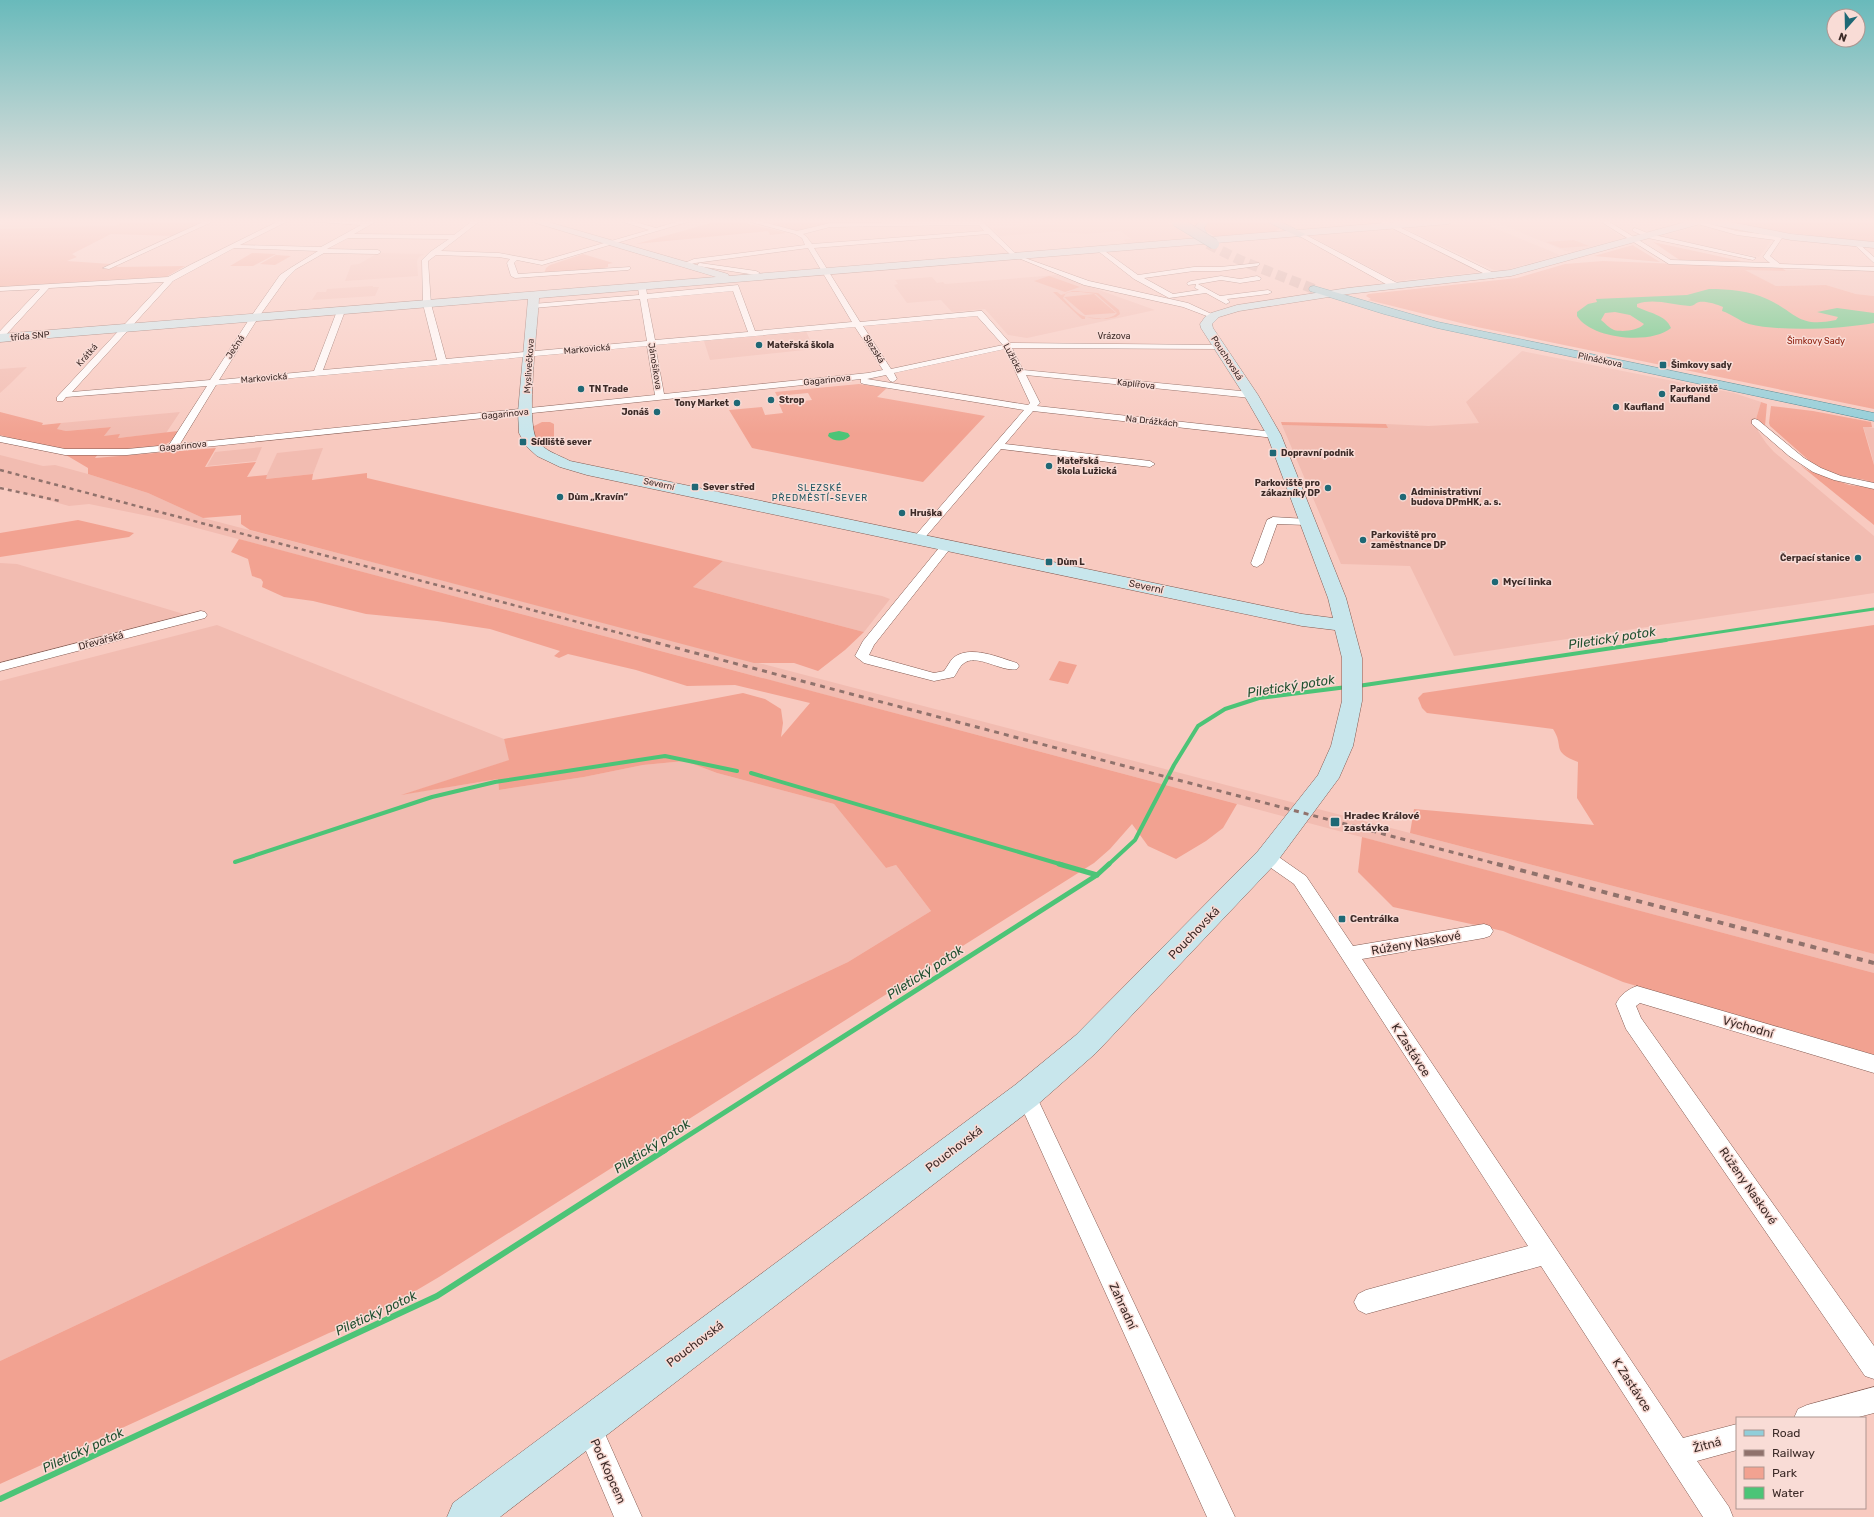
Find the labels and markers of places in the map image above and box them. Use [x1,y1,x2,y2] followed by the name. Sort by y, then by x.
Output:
[754,340,764,350] marker: Mateřská škola
[767,340,834,350] place label: Mateřská škola
[1671,359,1733,370] place label: Šimkovy sady
[1658,360,1668,370] marker: Šimkovy sady
[576,384,586,394] marker: TN Trade
[589,384,629,394] place label: TN Trade
[1670,384,1719,404] place label: Parkoviště Kaufland
[1657,389,1667,399] marker: Parkoviště Kaufland
[766,395,776,405] marker: Strop
[779,395,805,405] place label: Strop
[675,398,729,408] place label: Tony Market
[732,398,742,408] marker: Tony Market
[1611,402,1621,412] marker: Kaufland
[1624,402,1664,412] place label: Kaufland
[621,407,649,417] place label: Jonáš
[652,407,662,417] marker: Jonáš
[518,437,528,447] marker: Sídliště sever
[531,437,592,447] place label: Sídliště sever
[1268,448,1278,458] marker: Dopravní podnik
[1281,448,1355,458] place label: Dopravní podnik
[1057,456,1117,476] place label: Mateřská škola Lužická
[1044,461,1054,471] marker: Mateřská škola Lužická
[1255,478,1320,498] place label: Parkoviště pro zákazníky DP
[690,482,700,492] marker: Sever střed
[703,482,755,492] place label: Sever střed
[1323,483,1333,493] marker: Parkoviště pro zákazníky DP
[1411,487,1501,507] place label: Administrativní budova DPmHK, a. s.
[555,492,565,502] marker: Dům „Kravín“
[568,492,629,502] place label: Dům „Kravín“
[1398,492,1408,502] marker: Administrativní budova DPmHK, a. s.
[897,508,907,518] marker: Hruška
[910,508,942,518] place label: Hruška
[1371,530,1446,550] place label: Parkoviště pro zaměstnance DP
[1358,535,1368,545] marker: Parkoviště pro zaměstnance DP
[1780,552,1851,563] place label: Čerpací stanice
[1853,553,1863,563] marker: Čerpací stanice
[1044,557,1054,567] marker: Dům L
[1057,557,1085,567] place label: Dům L
[1503,576,1552,588] place label: Mycí linka
[1490,577,1500,587] marker: Mycí linka
[1344,810,1420,834] place label: Hradec Králové zastávka
[1329,816,1341,828] marker: Hradec Králové zastávka
[1350,913,1399,925] place label: Centrálka
[1337,914,1347,924] marker: Centrálka

